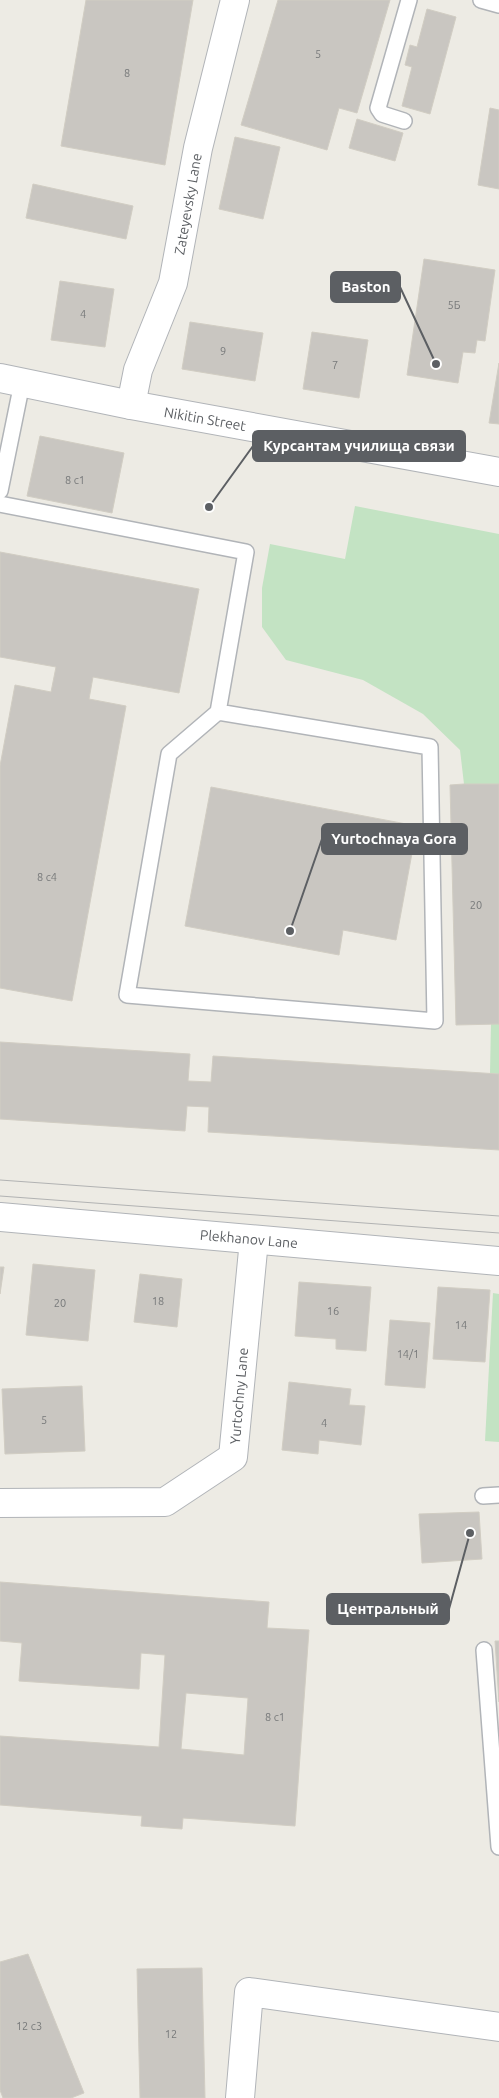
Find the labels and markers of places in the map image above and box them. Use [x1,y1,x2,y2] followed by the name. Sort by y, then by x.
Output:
[331,272,400,302] callout: Baston
[253,431,465,461] callout: Курсантам училища связи
[322,824,467,854] callout: Yurtochnaya Gora
[327,1594,449,1624] callout: Центральный

